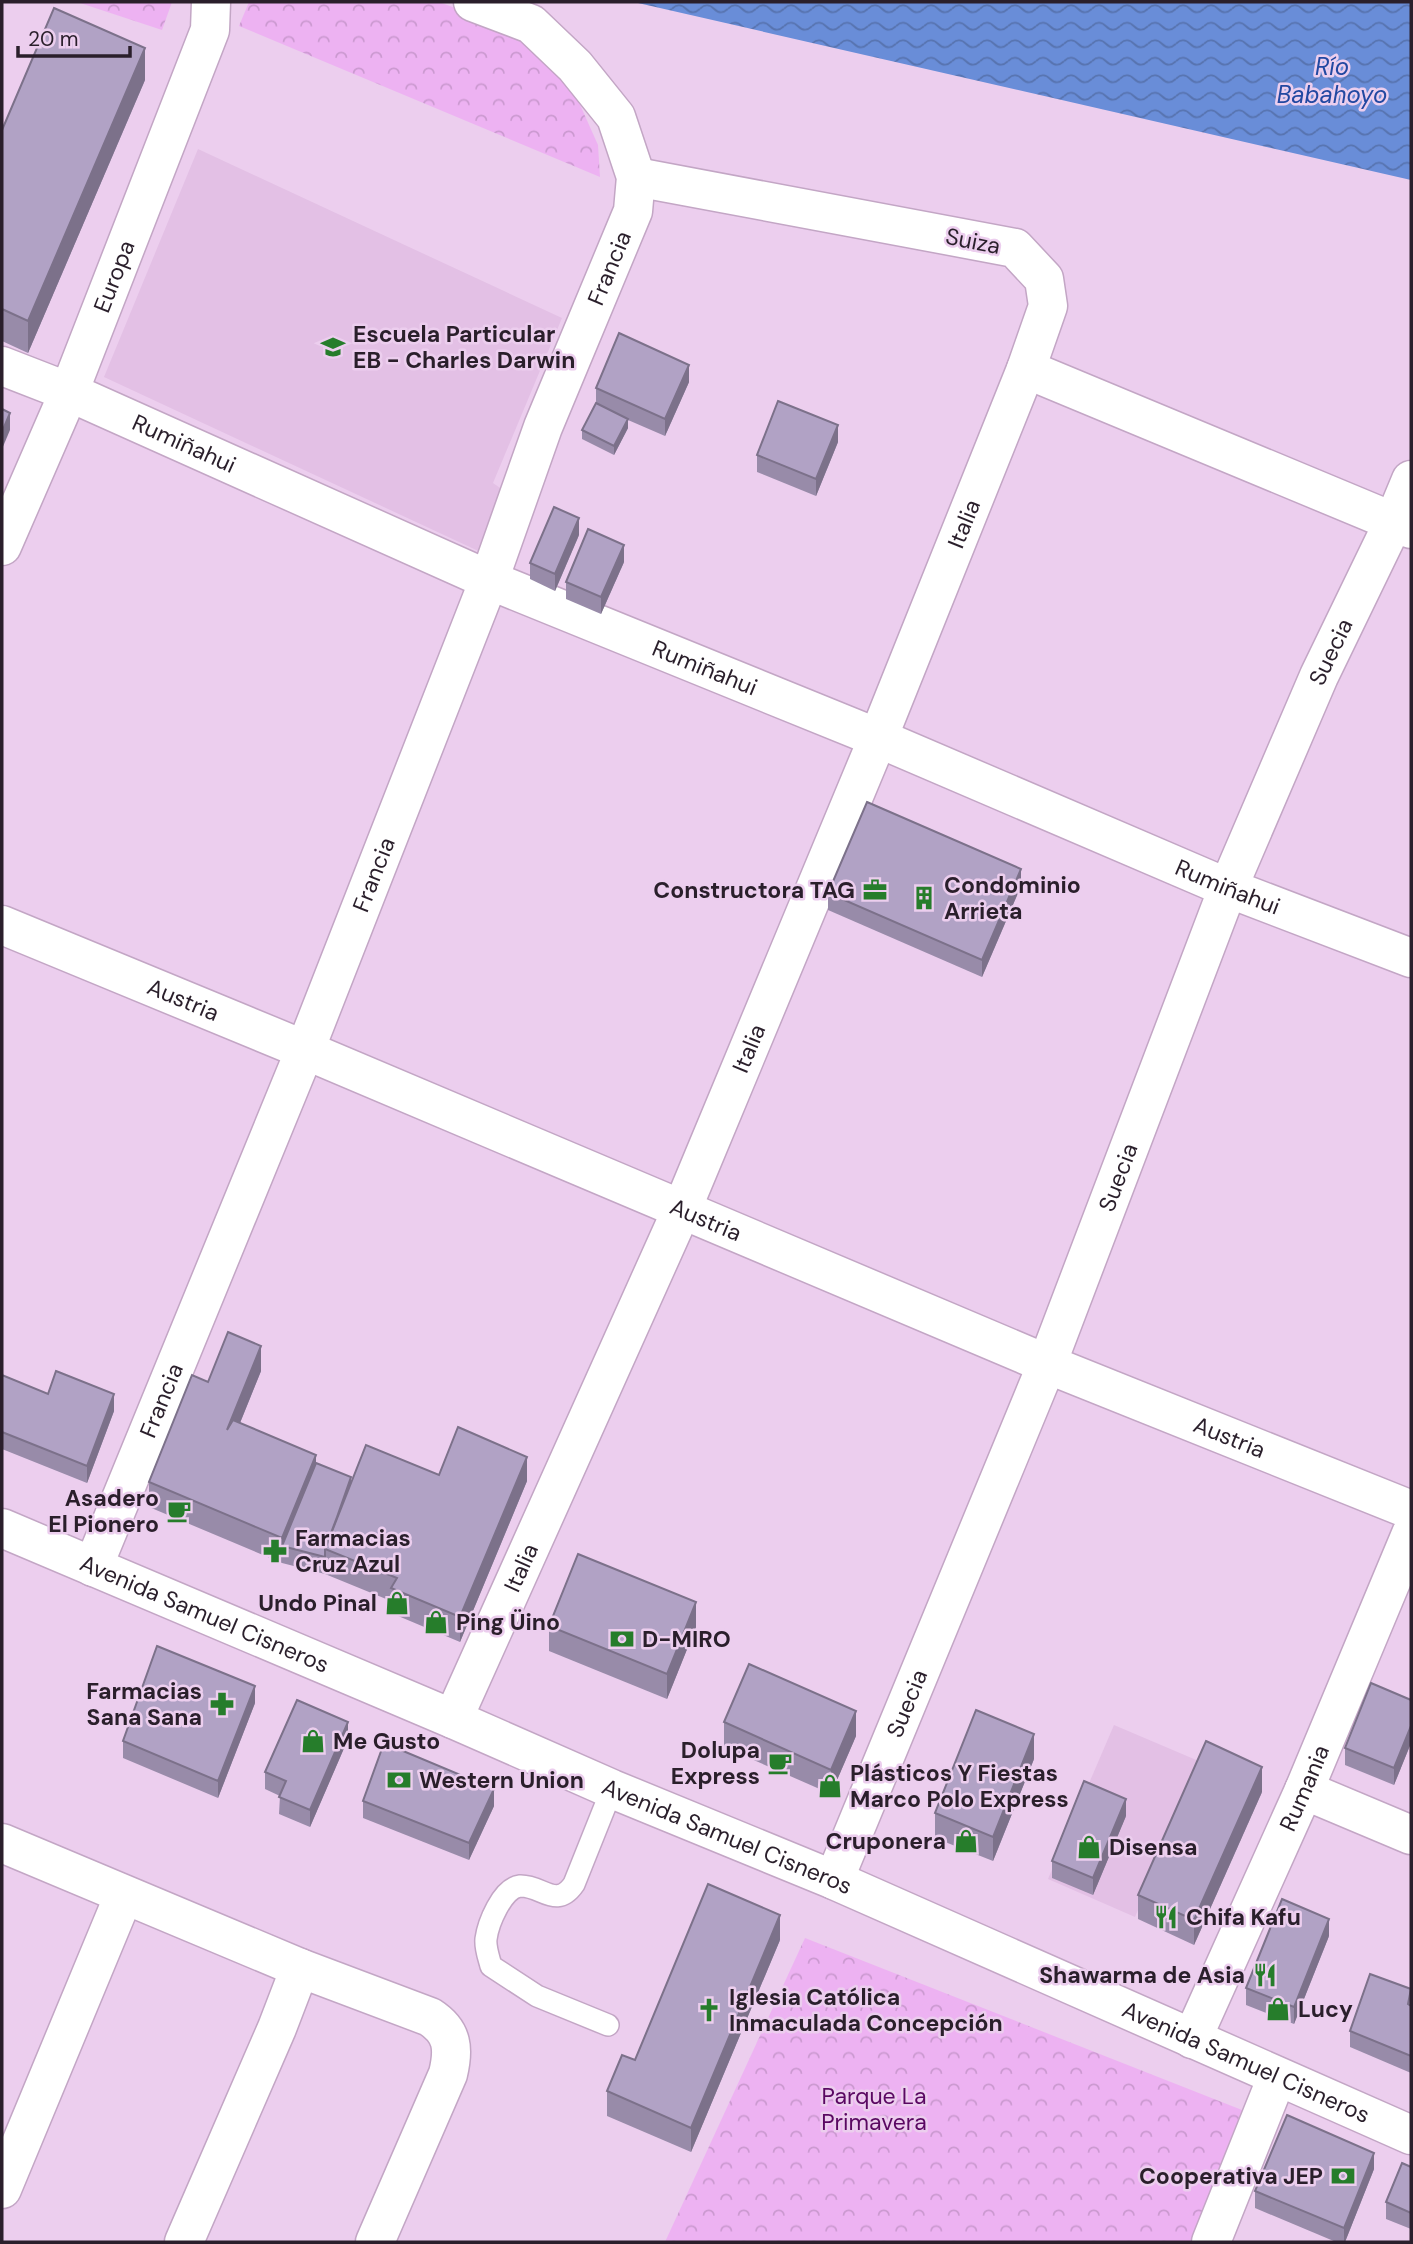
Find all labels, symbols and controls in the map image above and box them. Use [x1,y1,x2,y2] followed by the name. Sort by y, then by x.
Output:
[18,14,130,58] scale bar
[28,25,79,53] text: 20 m
[1277,51,1387,110] water label: Río Babahoyo
[943,221,1003,261] street label: Suiza
[580,226,638,310] street label: Francia
[86,236,142,317] street label: Europa
[353,319,575,375] place label: Escuela Particular EB - Charles Darwin
[319,333,347,361] school or university icon: Escuela Particular EB - Charles Darwin
[128,407,241,480] street label: Rumiñahui
[941,495,987,553] street label: Italia
[1302,613,1360,690] street label: Suecia
[648,633,762,702] street label: Rumiñahui
[345,833,402,916] street label: Francia
[1171,852,1284,922] street label: Rumiñahui
[944,870,1081,926] place label: Condominio Arrieta
[653,875,855,905] place label: Constructora TAG
[861,876,889,904] office icon: Constructora TAG
[910,884,938,912] building icon: Condominio Arrieta
[143,972,224,1028] street label: Austria
[725,1020,772,1077] street label: Italia
[1091,1139,1145,1216] street label: Suecia
[666,1191,746,1248] street label: Austria
[133,1359,190,1442] street label: Francia
[1189,1409,1270,1465] street label: Austria
[48,1483,159,1539] place label: Asadero El Pionero
[165,1497,193,1525] cafe icon: Asadero El Pionero
[295,1523,411,1579] place label: Farmacias Cruz Azul
[261,1537,289,1565] pharmacy icon: Farmacias Cruz Azul
[497,1539,545,1597] street label: Italia
[76,1548,334,1680] street label: Avenida Samuel Cisneros
[258,1588,377,1618] place label: Undo Pinal
[383,1589,411,1617] shop icon: Undo Pinal
[456,1607,560,1637] place label: Ping Üino
[422,1608,450,1636] shop icon: Ping Üino
[642,1624,731,1654] place label: D-MIRO
[608,1625,636,1653] bank icon: D-MIRO
[880,1665,934,1742] street label: Suecia
[86,1676,202,1732] place label: Farmacias Sana Sana
[208,1690,236,1718] pharmacy icon: Farmacias Sana Sana
[333,1726,440,1756] place label: Me Gusto
[299,1727,327,1755] shop icon: Me Gusto
[671,1735,760,1791] place label: Dolupa Express
[1272,1740,1336,1836] street label: Rumania
[766,1749,794,1777] cafe icon: Dolupa Express
[850,1758,1069,1814] place label: Plásticos Y Fiestas Marco Polo Express
[419,1765,584,1795] place label: Western Union
[385,1766,413,1794] bank icon: Western Union
[597,1772,857,1901] street label: Avenida Samuel Cisneros
[816,1772,844,1800] shop icon: Plásticos Y Fiestas Marco Polo Express
[825,1826,946,1856] place label: Cruponera
[952,1827,980,1855] shop icon: Cruponera
[1109,1832,1198,1862] place label: Disensa
[1075,1833,1103,1861] shop icon: Disensa
[1186,1902,1301,1932] place label: Chifa Kafu
[1152,1903,1180,1931] restaurant icon: Chifa Kafu
[1039,1960,1245,1990] place label: Shawarma de Asia
[1251,1961,1279,1989] restaurant icon: Shawarma de Asia
[729,1982,1003,2038] place label: Iglesia Católica Inmaculada Concepción
[1118,1994,1375,2130] street label: Avenida Samuel Cisneros
[1298,1994,1353,2024] place label: Lucy
[1264,1995,1292,2023] shop icon: Lucy
[695,1996,723,2024] church icon: Iglesia Católica Inmaculada Concepción
[821,2081,927,2137] park label: Parque La Primavera
[1139,2161,1323,2191] place label: Cooperativa JEP
[1329,2162,1357,2190] bank icon: Cooperativa JEP

